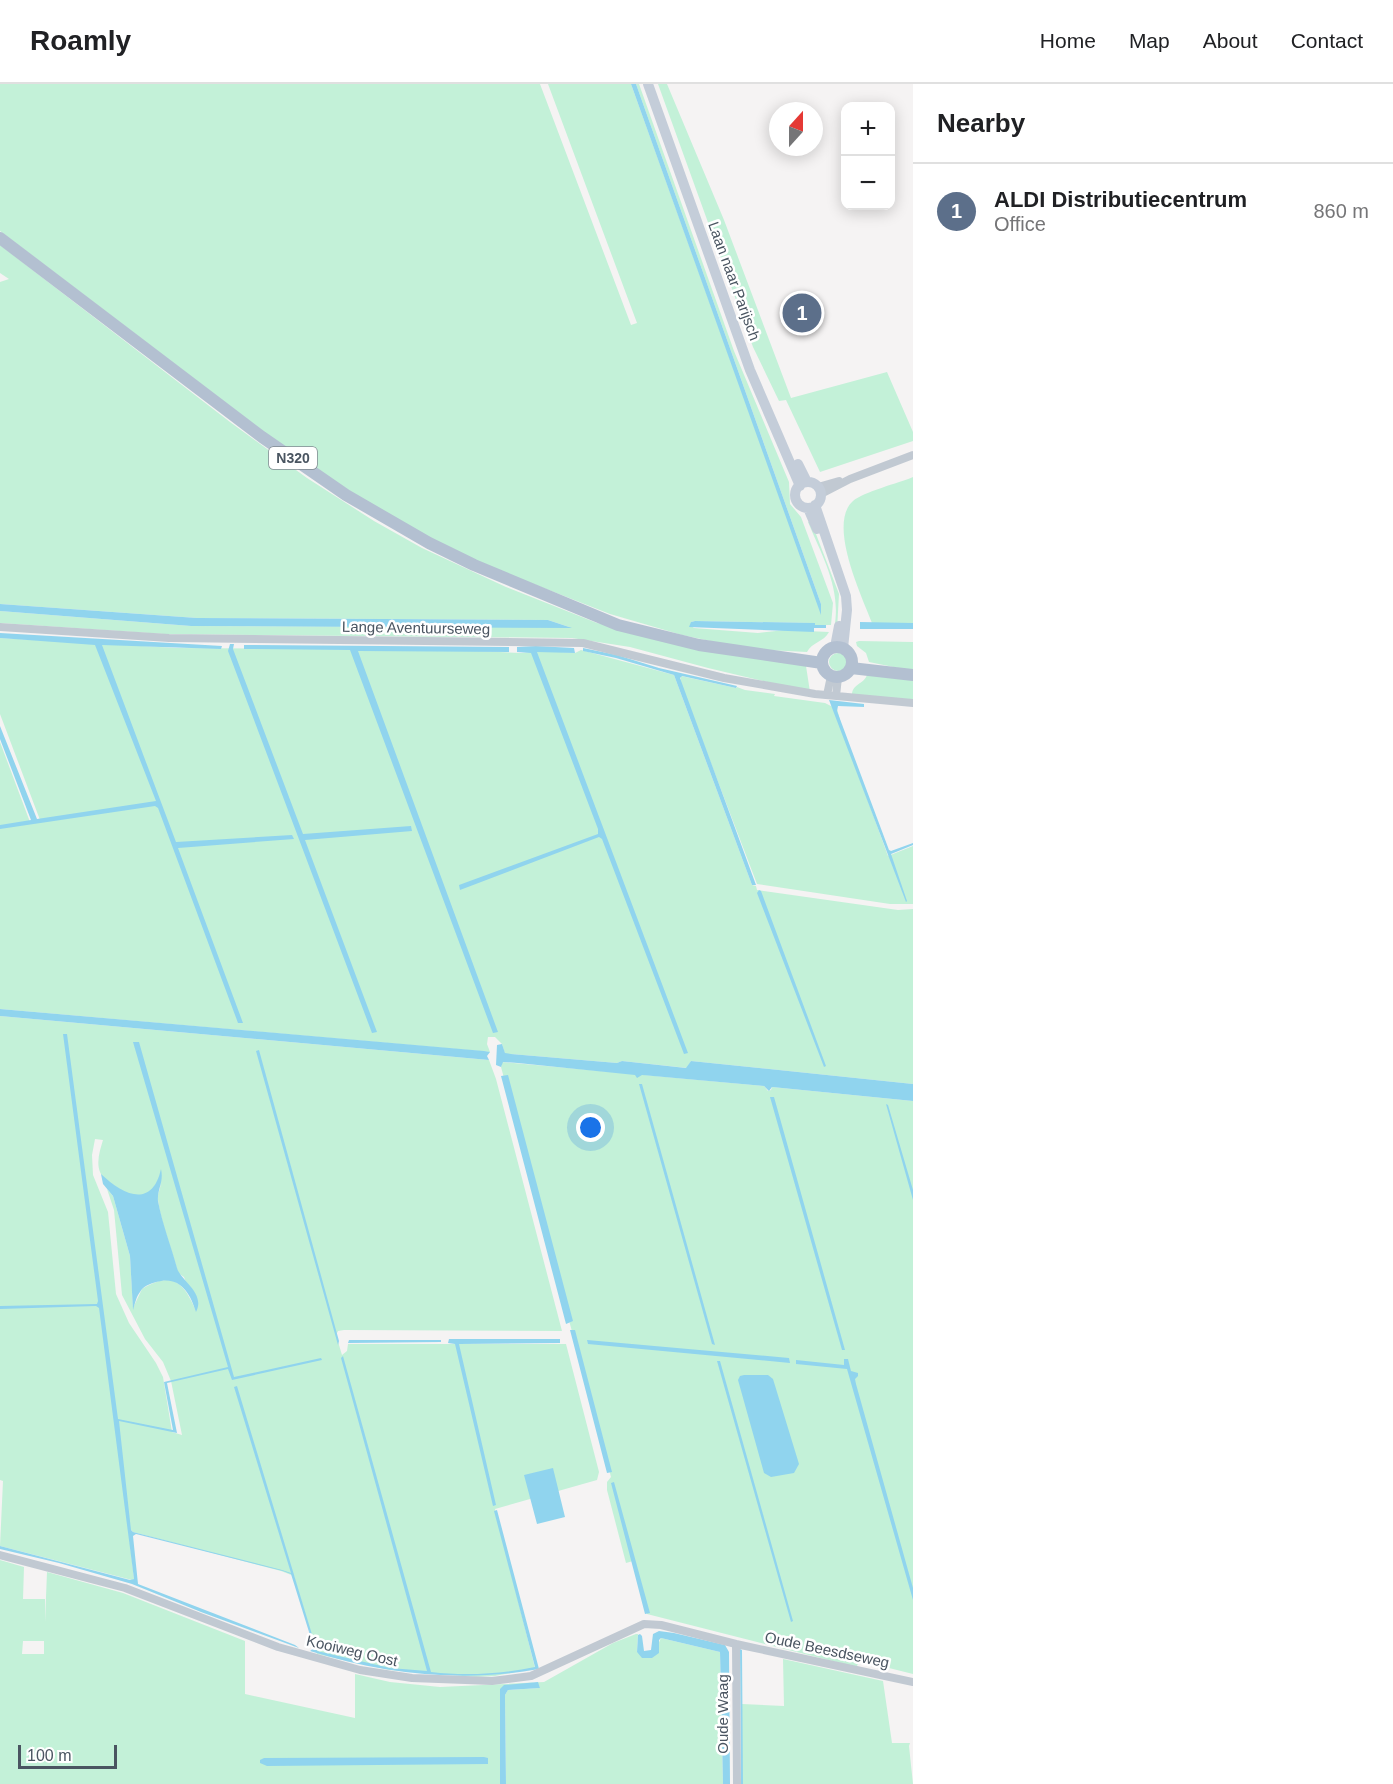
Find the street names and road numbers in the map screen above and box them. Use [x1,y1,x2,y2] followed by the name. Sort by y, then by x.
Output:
[705,219,764,343] street label: Laan naar Parijsch
[269,447,317,469] road number: N320
[342,618,490,637] street label: Lange Aventuurseweg
[763,1628,891,1671] street label: Oude Beesdseweg
[305,1632,400,1669] street label: Kooiweg Oost
[714,1674,731,1754] street label: Oude Waag

